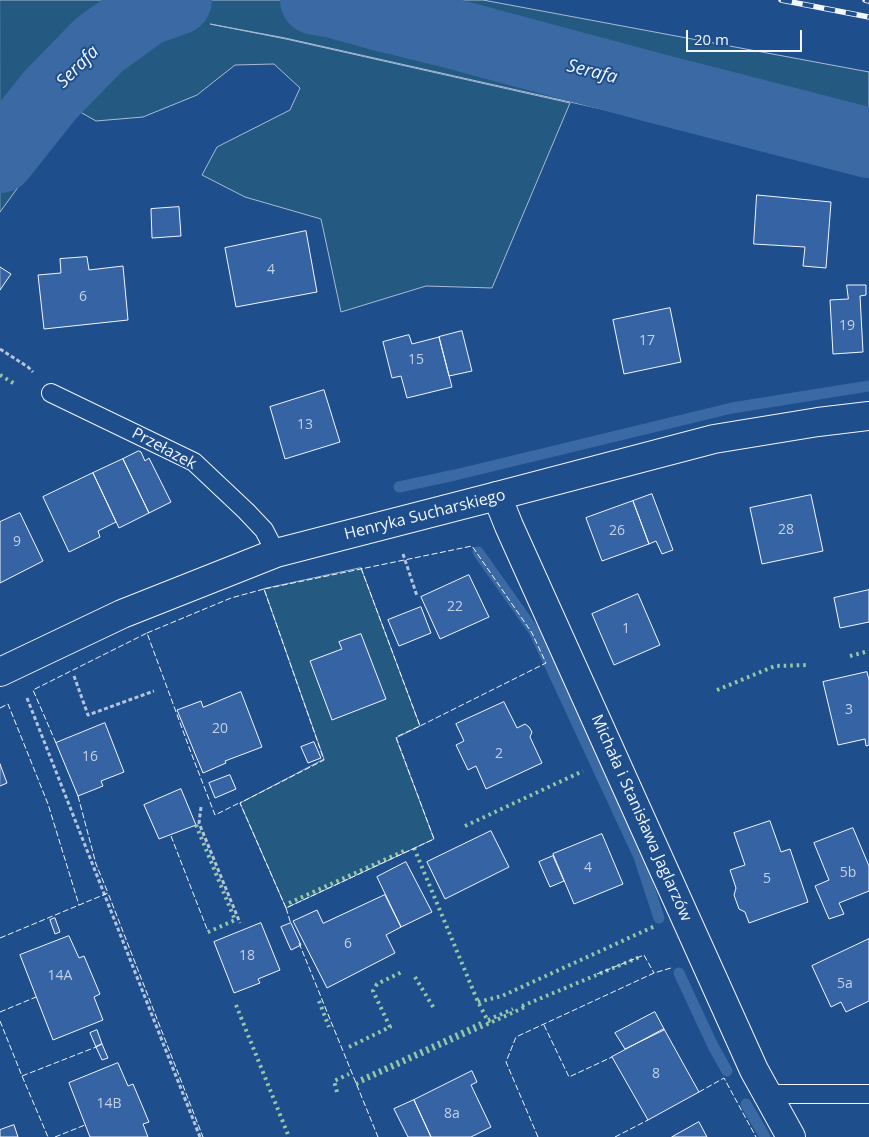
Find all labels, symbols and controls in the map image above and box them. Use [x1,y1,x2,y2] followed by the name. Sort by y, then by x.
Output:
[689,20,805,52] scale bar
[694,29,729,49] text: 20 m
[52,41,104,93] water label: Serafa
[565,55,619,89] water label: Serafa
[267,262,275,278] house number: 4
[79,289,87,305] house number: 6
[839,318,855,334] house number: 19
[639,333,655,349] house number: 17
[408,352,424,368] house number: 15
[297,417,313,433] house number: 13
[128,424,200,474] street label: Przełazek
[342,486,508,544] street label: Henryka Sucharskiego
[778,522,794,538] house number: 28
[609,523,625,539] house number: 26
[13,534,21,550] house number: 9
[447,599,463,615] house number: 22
[622,621,630,637] house number: 1
[845,702,853,718] house number: 3
[587,712,695,924] street label: Michała i Stanisława Jaglarzów
[212,721,228,737] house number: 20
[495,746,503,762] house number: 2
[82,749,98,765] house number: 16
[584,860,592,876] house number: 4
[840,865,856,881] house number: 5b
[763,871,771,887] house number: 5
[344,936,352,952] house number: 6
[239,948,255,964] house number: 18
[48,968,72,984] house number: 14A
[837,976,853,992] house number: 5a
[652,1066,660,1082] house number: 8
[96,1096,122,1112] house number: 14B
[444,1106,460,1122] house number: 8a

